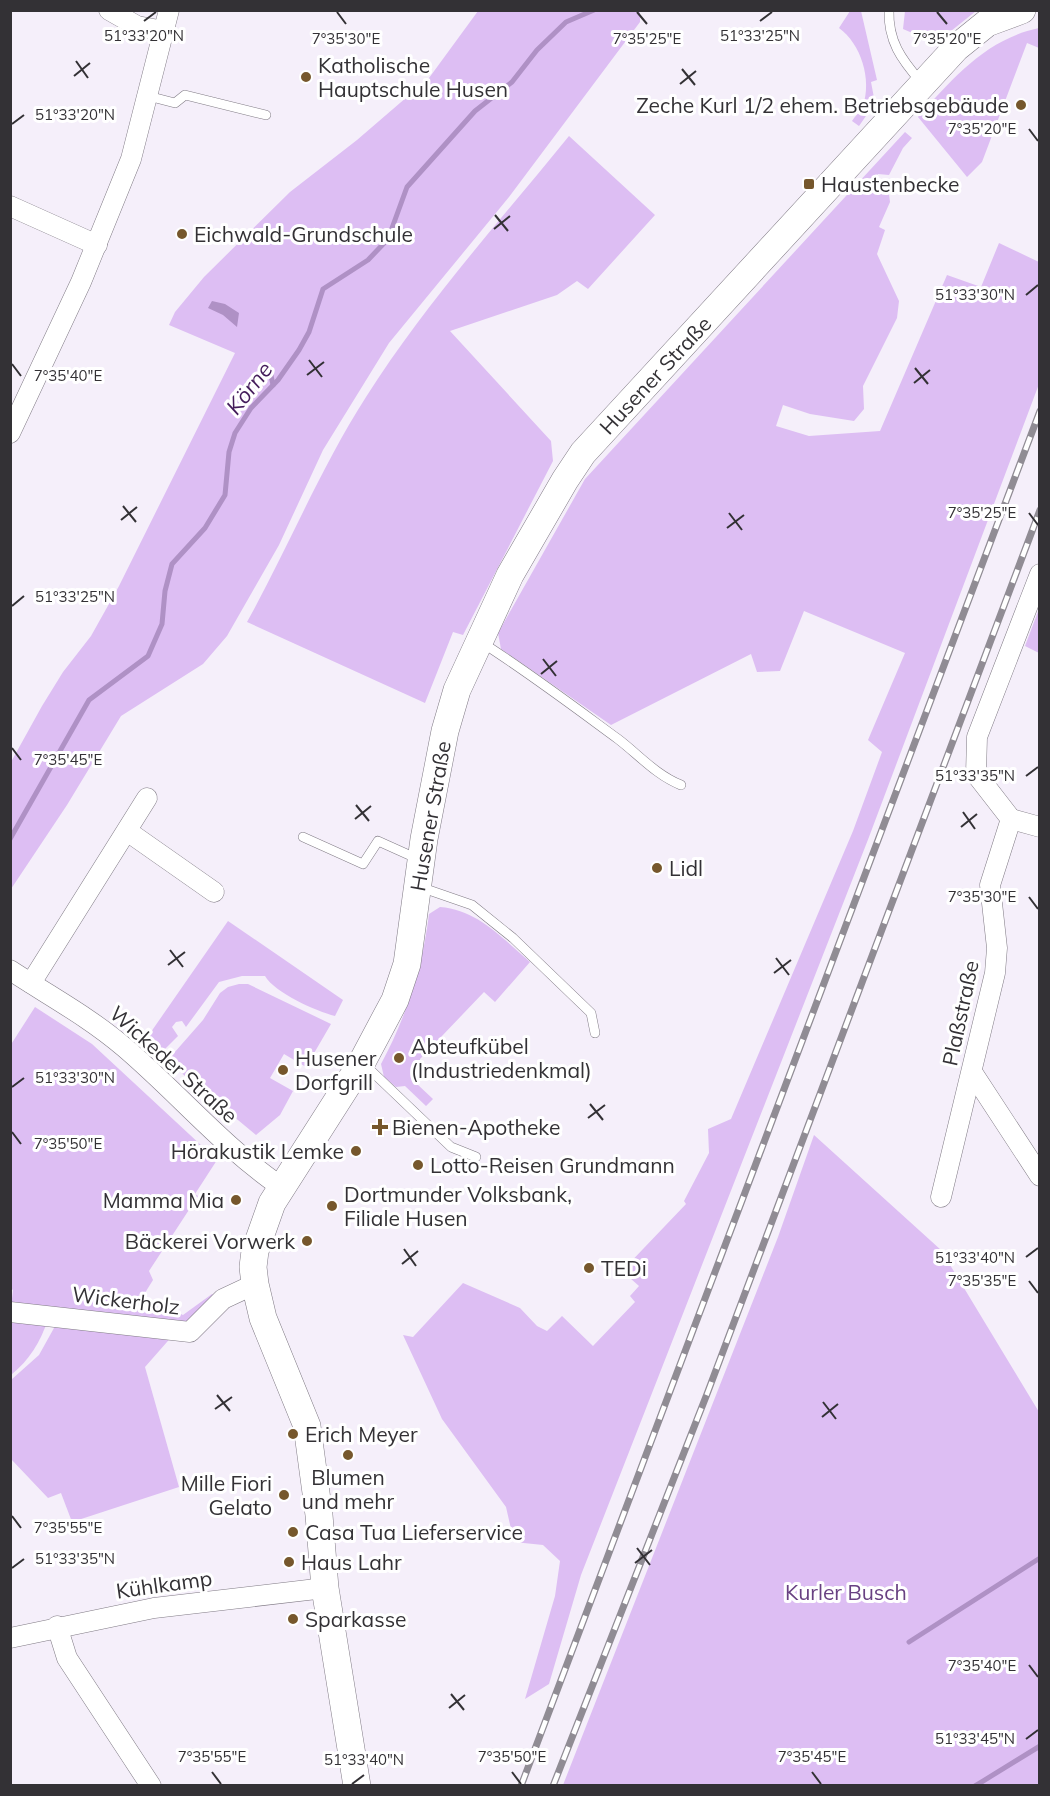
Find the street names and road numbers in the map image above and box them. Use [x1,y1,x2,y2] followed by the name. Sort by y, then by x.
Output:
[594,310,716,440] street label: Husener Straße
[404,739,456,893] street label: Husener Straße
[936,958,984,1068] street label: Plaßstraße
[105,1000,243,1128] street label: Wickeder Straße
[71,1280,181,1320] street label: Wickerholz
[114,1564,214,1604] street label: Kühlkamp

